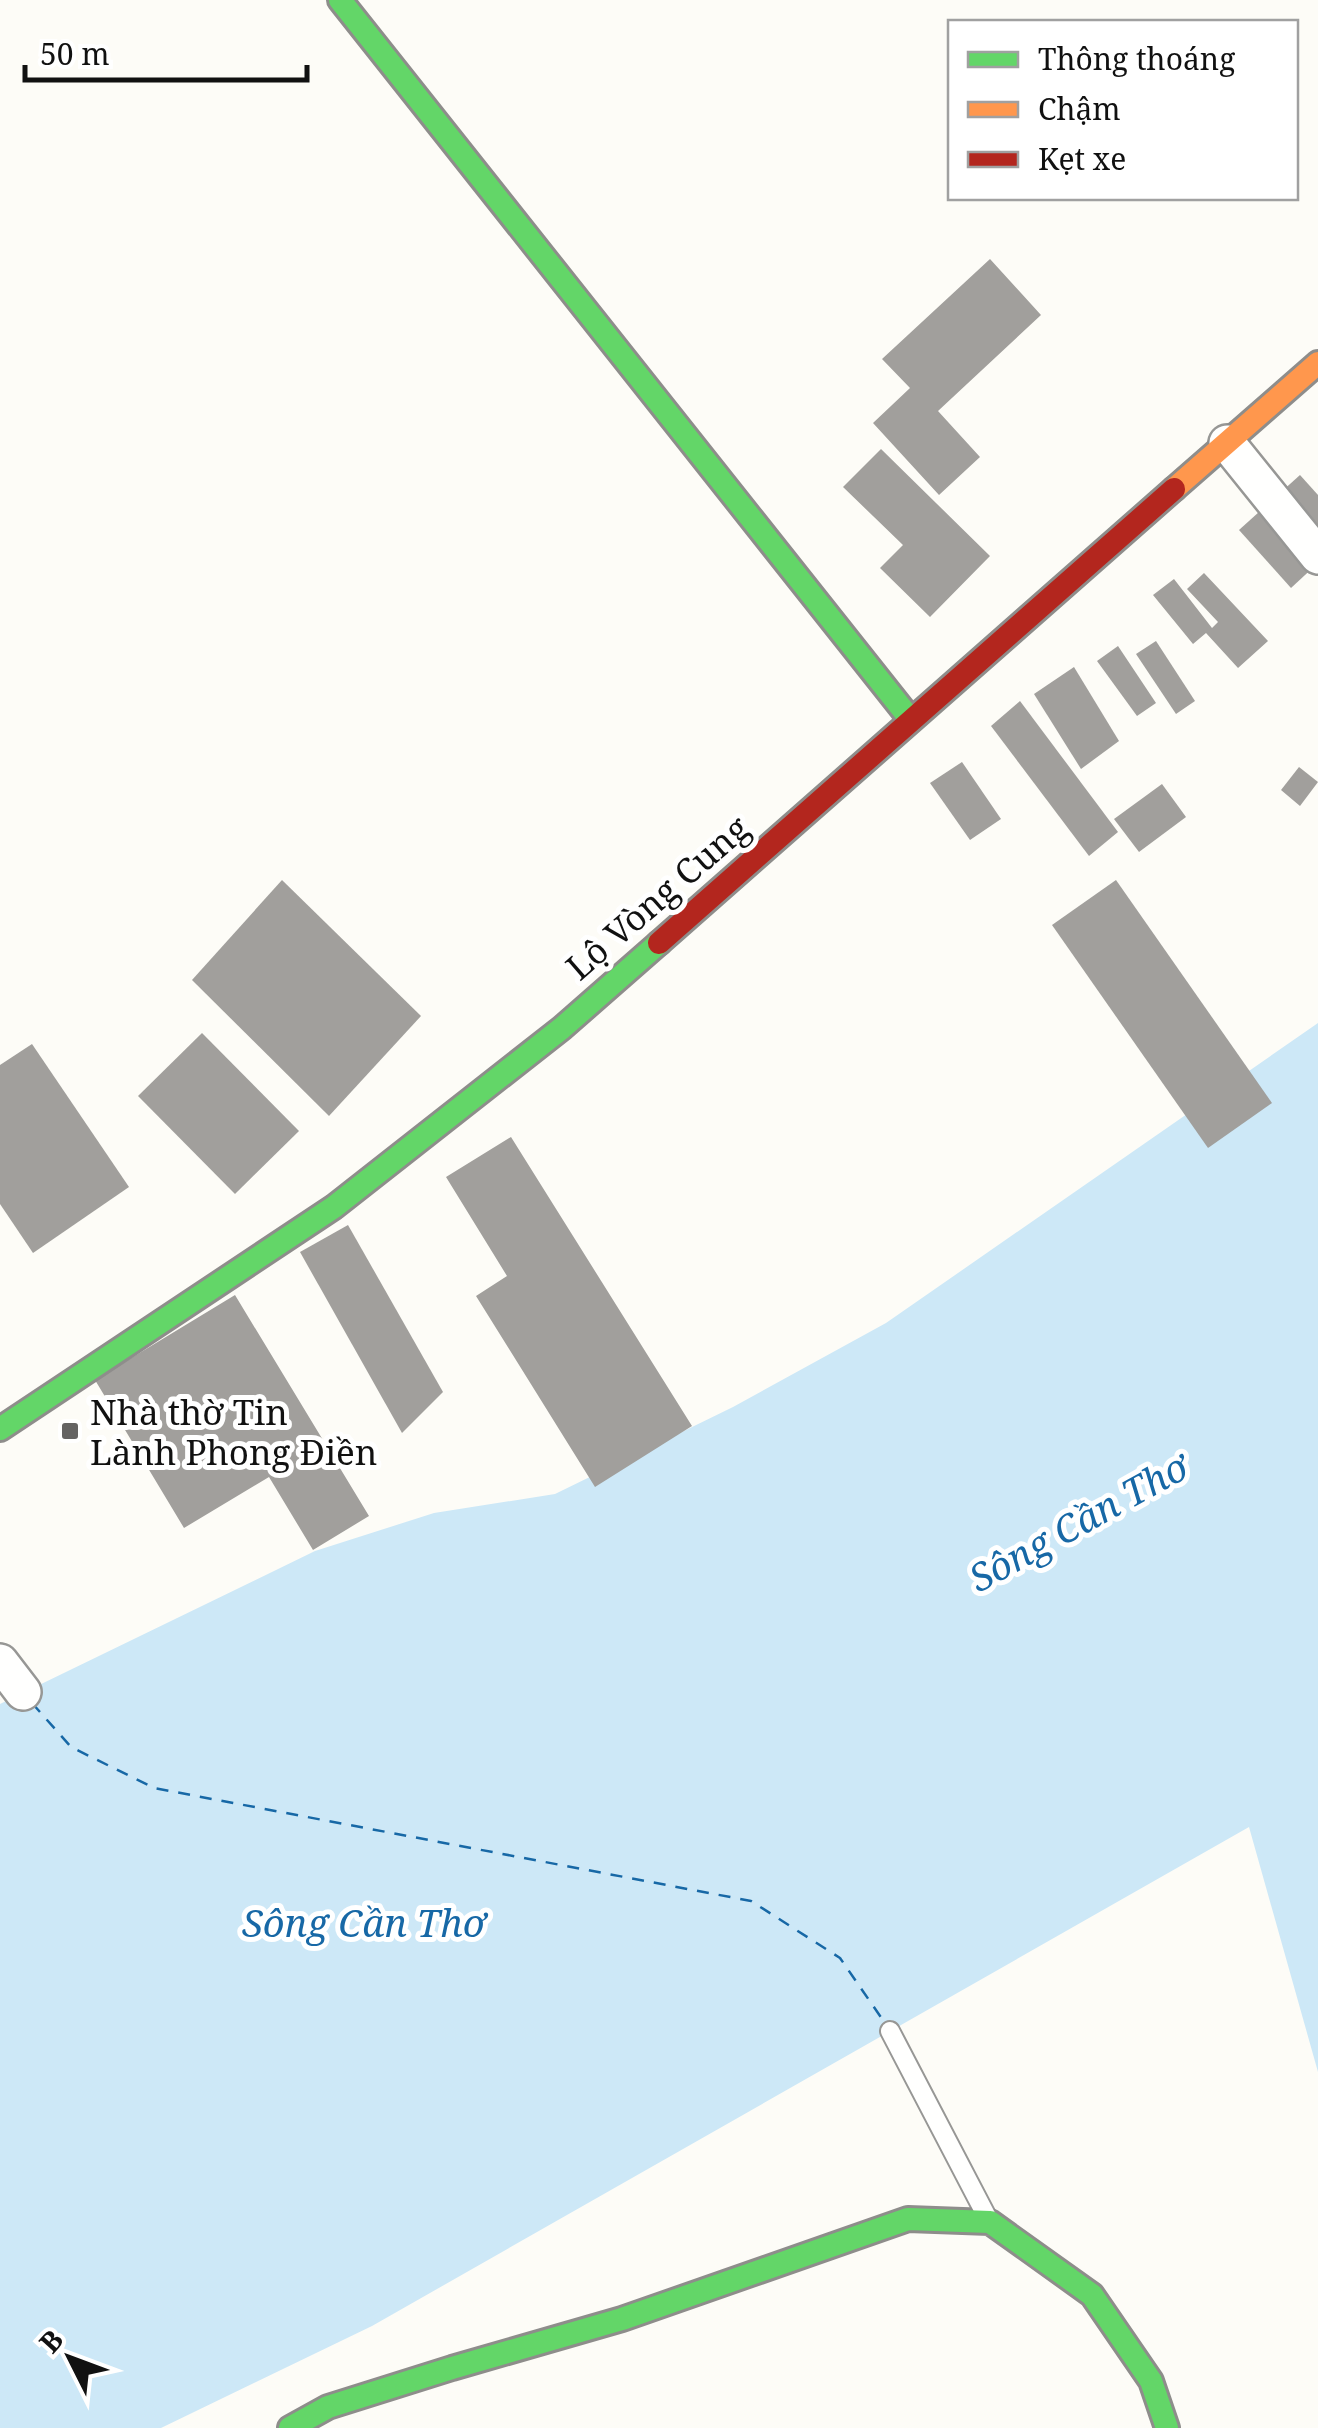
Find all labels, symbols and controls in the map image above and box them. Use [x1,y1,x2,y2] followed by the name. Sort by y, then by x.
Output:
[25,20,308,82] scale bar
[948,20,1298,200] legend
[40,33,110,74] text: 50 m
[1038,38,1235,79] text: Thông thoáng
[1038,88,1121,129] text: Chậm
[1038,138,1126,179] text: Kẹt xe
[555,804,759,990] street label: Lộ Vòng Cung
[90,1388,377,1475] place label: Nhà thờ Tin Lành Phong Điền
[59,1420,81,1442] marker: Nhà thờ Tin Lành Phong Điền
[959,1438,1200,1603] water label: Sông Cần Thơ
[242,1896,489,1948] water label: Sông Cần Thơ
[20,2308,120,2408] north arrow
[30,2321,71,2360] text: B

